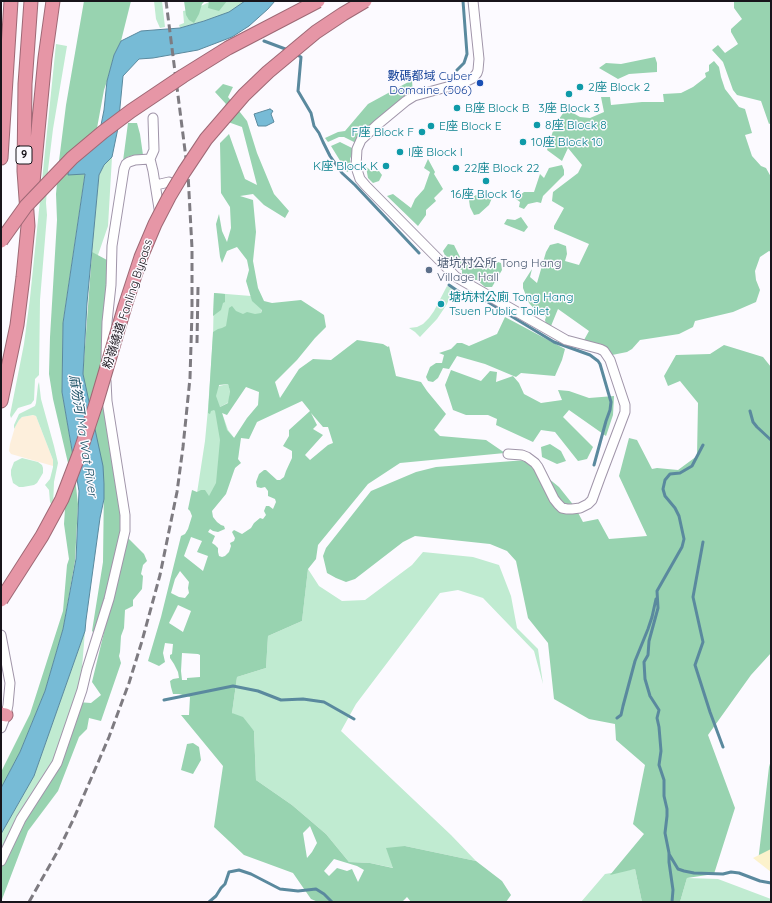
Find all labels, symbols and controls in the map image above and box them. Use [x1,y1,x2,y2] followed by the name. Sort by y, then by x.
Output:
[387,69,472,97] place label: 數碼都域 Cyber Domaine (506)
[475,78,485,88] marker: 數碼都域 Cyber Domaine (506)
[588,80,650,94] place label: 2座 Block 2
[575,82,585,92] marker: 2座 Block 2
[564,89,574,99] marker: 3座 Block 3
[465,101,529,115] place label: B座 Block B
[538,101,600,115] place label: 3座 Block 3
[452,103,462,113] marker: B座 Block B
[545,118,607,132] place label: 8座 Block 8
[439,119,501,133] place label: E座 Block E
[532,120,542,130] marker: 8座 Block 8
[426,121,436,131] marker: E座 Block E
[352,125,414,139] place label: F座 Block F
[417,127,427,137] marker: F座 Block F
[531,135,603,149] place label: 10座 Block 10
[518,137,528,147] marker: 10座 Block 10
[408,145,463,159] place label: I座 Block I
[16,146,32,164] road number: 9
[395,147,405,157] marker: I座 Block I
[313,159,378,173] place label: K座 Block K
[381,161,391,171] marker: K座 Block K
[464,161,539,175] place label: 22座 Block 22
[451,163,461,173] marker: 22座 Block 22
[481,176,491,186] marker: 16座 Block 16
[451,187,521,201] place label: 16座 Block 16
[100,237,156,371] street label: 粉嶺繞道 Fanling Bypass
[437,256,561,284] place label: 塘坑村公所 Tong Hang Village Hall
[424,265,434,275] marker: 塘坑村公所 Tong Hang Village Hall
[449,290,573,318] place label: 塘坑村公廁 Tong Hang Tsuen Public Toilet
[436,299,446,309] marker: 塘坑村公廁 Tong Hang Tsuen Public Toilet
[66,374,100,498] water label: 麻笏河 Ma Wat River

